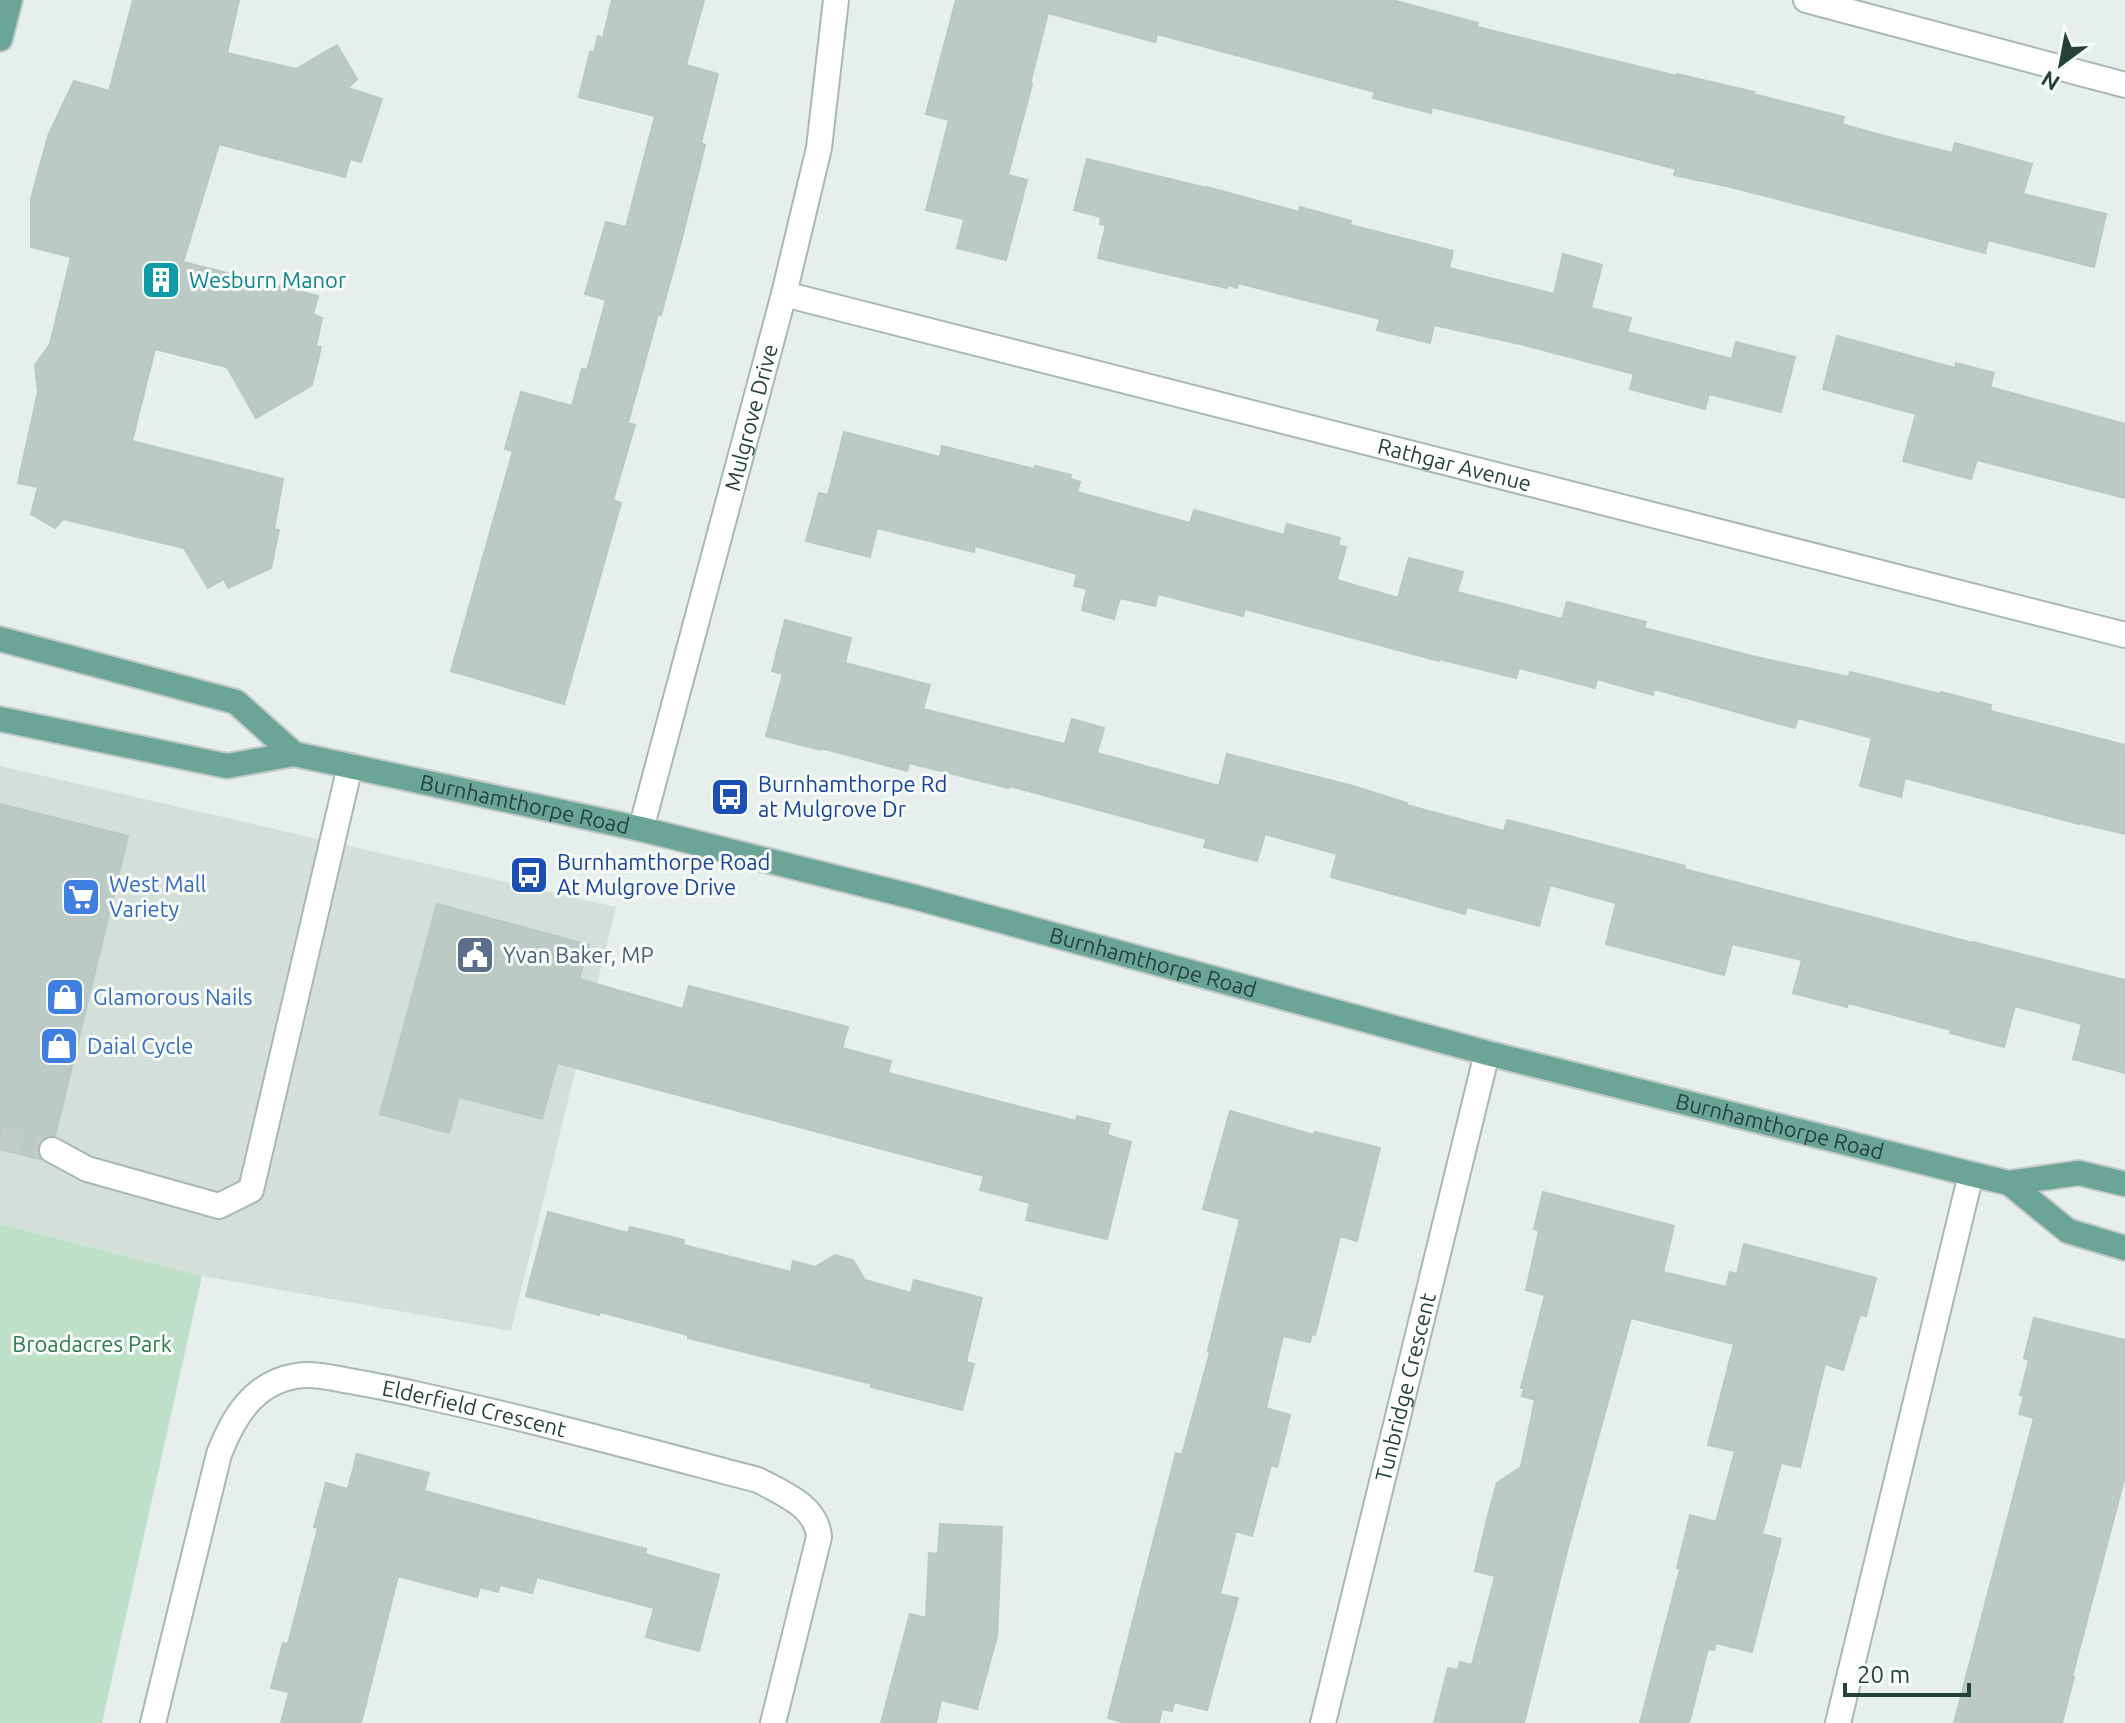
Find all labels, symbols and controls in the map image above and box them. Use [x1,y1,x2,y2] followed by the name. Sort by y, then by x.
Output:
[2021,24,2101,104] north arrow
[2037,66,2064,96] text: N
[140,259,182,301] building icon: Wesburn Manor
[189,267,347,292] place label: Wesburn Manor
[719,341,782,494] street label: Mulgrove Drive
[1375,433,1534,496] street label: Rathgar Avenue
[418,769,632,838] street label: Burnhamthorpe Road
[758,771,947,821] place label: Burnhamthorpe Rd at Mulgrove Dr
[709,776,751,818] bus stop icon: Burnhamthorpe Rd at Mulgrove Dr
[557,849,770,899] place label: Burnhamthorpe Road At Mulgrove Drive
[508,854,550,896] bus stop icon: Burnhamthorpe Road At Mulgrove Drive
[109,871,207,921] place label: West Mall Variety
[60,876,102,918] supermarket icon: West Mall Variety
[1047,921,1260,1002] street label: Burnhamthorpe Road
[454,934,496,976] public building icon: Yvan Baker, MP
[503,942,654,967] place label: Yvan Baker, MP
[44,976,86,1018] shop icon: Glamorous Nails
[93,984,253,1009] place label: Glamorous Nails
[38,1025,80,1067] shop icon: Daial Cycle
[87,1033,193,1058] place label: Daial Cycle
[1673,1088,1887,1164] street label: Burnhamthorpe Road
[1370,1290,1440,1484] street label: Tunbridge Crescent
[12,1331,172,1356] park label: Broadacres Park
[380,1374,569,1441] street label: Elderfield Crescent
[1845,1647,1969,1697] scale bar
[1857,1661,1910,1688] text: 20 m

